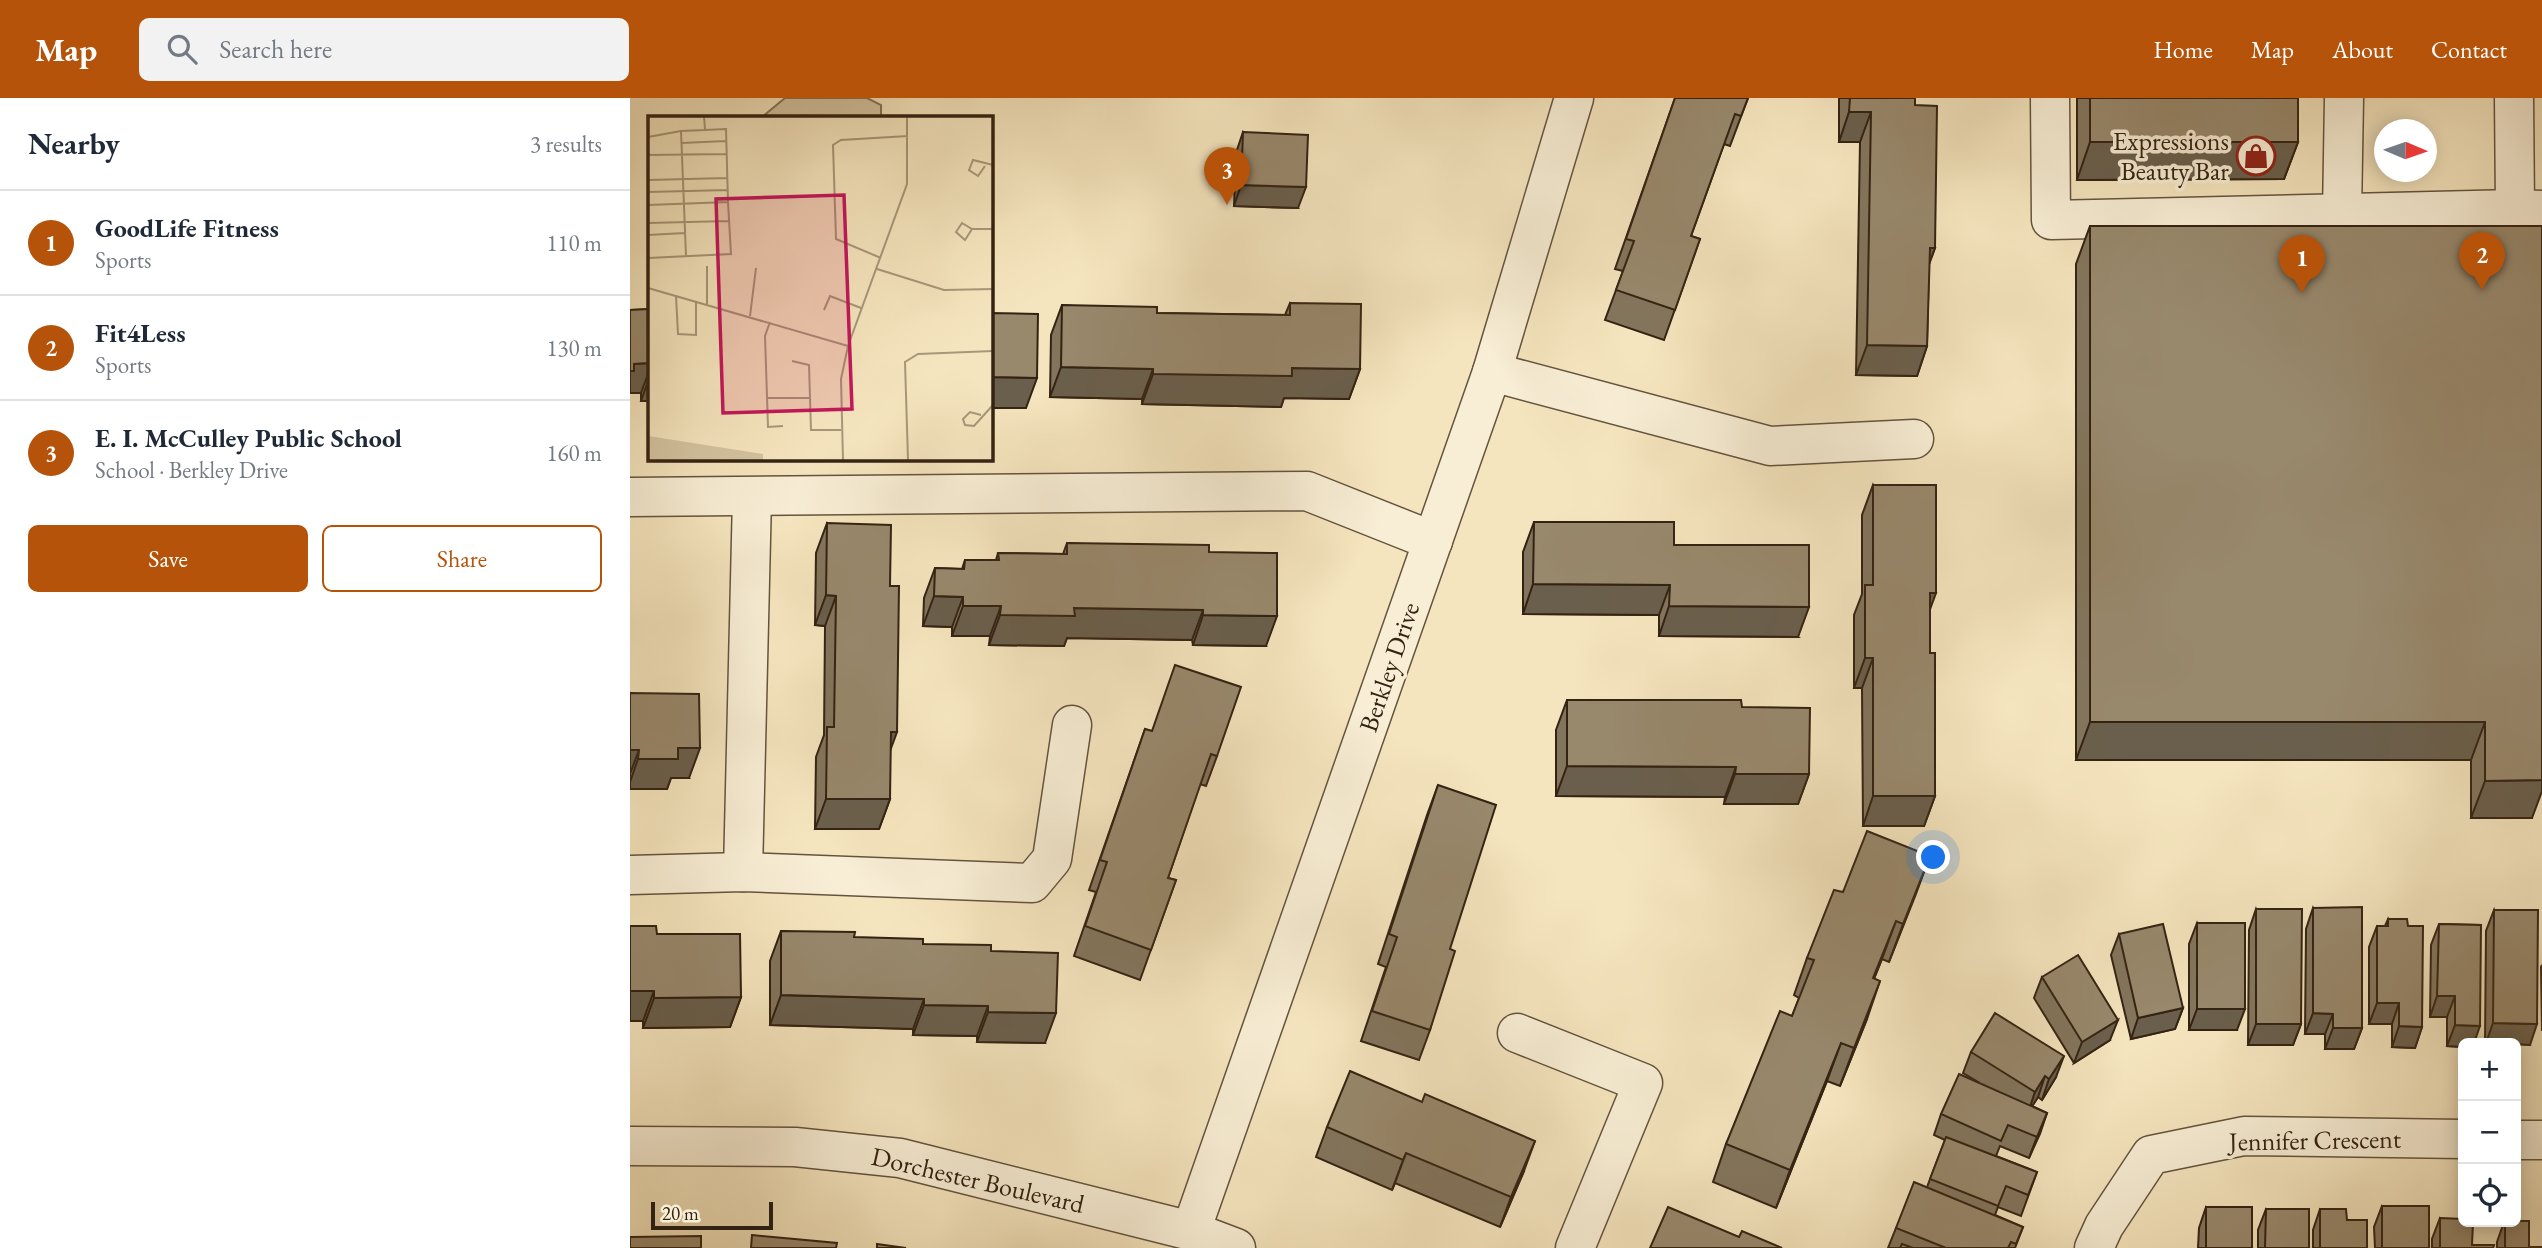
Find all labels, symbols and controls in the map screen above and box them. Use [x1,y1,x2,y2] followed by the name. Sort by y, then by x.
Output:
[139,18,629,81] search box
[35,28,97,71] text: Map
[163,30,201,68] icon: search
[219,32,332,66] text: Search here
[2153,34,2213,65] text: Home
[2251,34,2294,65] text: Map
[2332,34,2393,65] text: About
[2431,34,2507,65] text: Contact
[648,116,992,460] inset map
[2374,119,2437,182] north arrow
[28,124,120,163] text: Nearby
[2113,124,2229,188] place label: Expressions Beauty Bar
[530,129,602,159] text: 3 results
[2235,135,2277,177] shop icon: Expressions Beauty Bar
[1204,147,1250,205] pin: 3
[95,211,279,245] text: GoodLife Fitness
[45,228,57,258] text: 1
[546,228,602,258] text: 110 m
[2459,232,2505,290] pin: 2
[2279,235,2325,293] pin: 1
[95,245,151,275] text: Sports
[95,316,186,350] text: Fit4Less
[45,333,57,363] text: 2
[546,333,602,363] text: 130 m
[95,350,151,380] text: Sports
[95,421,402,455] text: E. I. McCulley Public School
[45,438,57,468] text: 3
[546,438,602,468] text: 160 m
[95,455,288,485] text: School · Berkley Drive
[28,525,308,592] button: Save
[322,525,602,592] button: Share
[1351,598,1427,736] street label: Berkley Drive
[1916,840,1950,874] your location
[2458,1038,2521,1227] map controls
[2458,1038,2521,1101] button: +
[2458,1101,2521,1164] button: −
[2227,1121,2401,1159] street label: Jennifer Crescent
[868,1139,1088,1221] street label: Dorchester Boulevard
[2458,1164,2521,1227] button: locate
[651,1199,774,1231] scale bar
[662,1201,699,1226] text: 20 m

